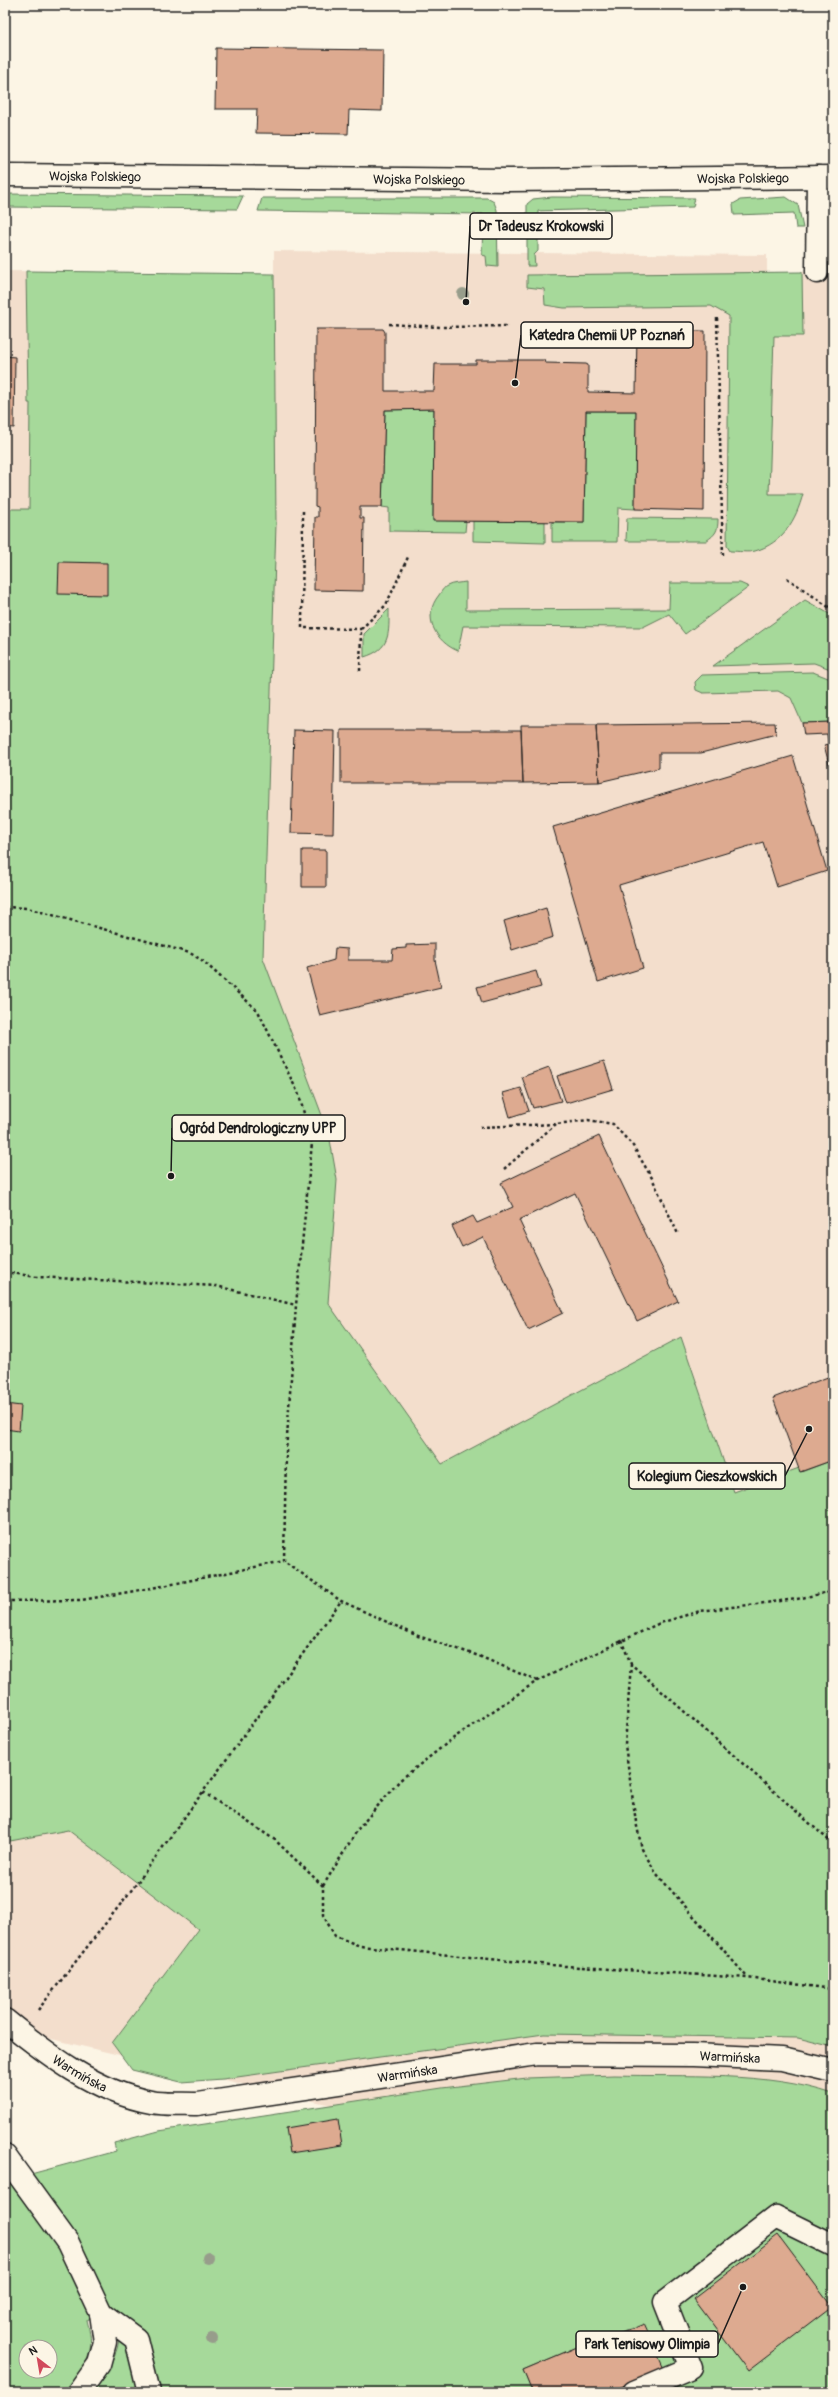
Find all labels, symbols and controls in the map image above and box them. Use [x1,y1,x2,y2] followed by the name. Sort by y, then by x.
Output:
[49,168,141,185] street label: Wojska Polskiego
[697,170,789,187] street label: Wojska Polskiego
[373,172,465,189] street label: Wojska Polskiego
[470,213,612,239] callout: Dr Tadeusz Krokowski
[478,218,604,235] text: Dr Tadeusz Krokowski
[521,322,693,348] callout: Katedra Chemii UP Poznań
[529,327,685,344] text: Katedra Chemii UP Poznań
[172,1115,345,1141] callout: Ogród Dendrologiczny UPP
[179,1120,337,1137] text: Ogród Dendrologiczny UPP
[629,1463,785,1489] callout: Kolegium Cieszkowskich
[637,1468,778,1485] text: Kolegium Cieszkowskich
[699,2048,761,2067] street label: Warmińska
[49,2052,109,2096] street label: Warmińska
[376,2062,439,2086] street label: Warmińska
[576,2331,718,2357] callout: Park Tenisowy Olimpia
[584,2336,711,2353] text: Park Tenisowy Olimpia
[18,2339,58,2379] north arrow
[27,2343,40,2358] text: N

